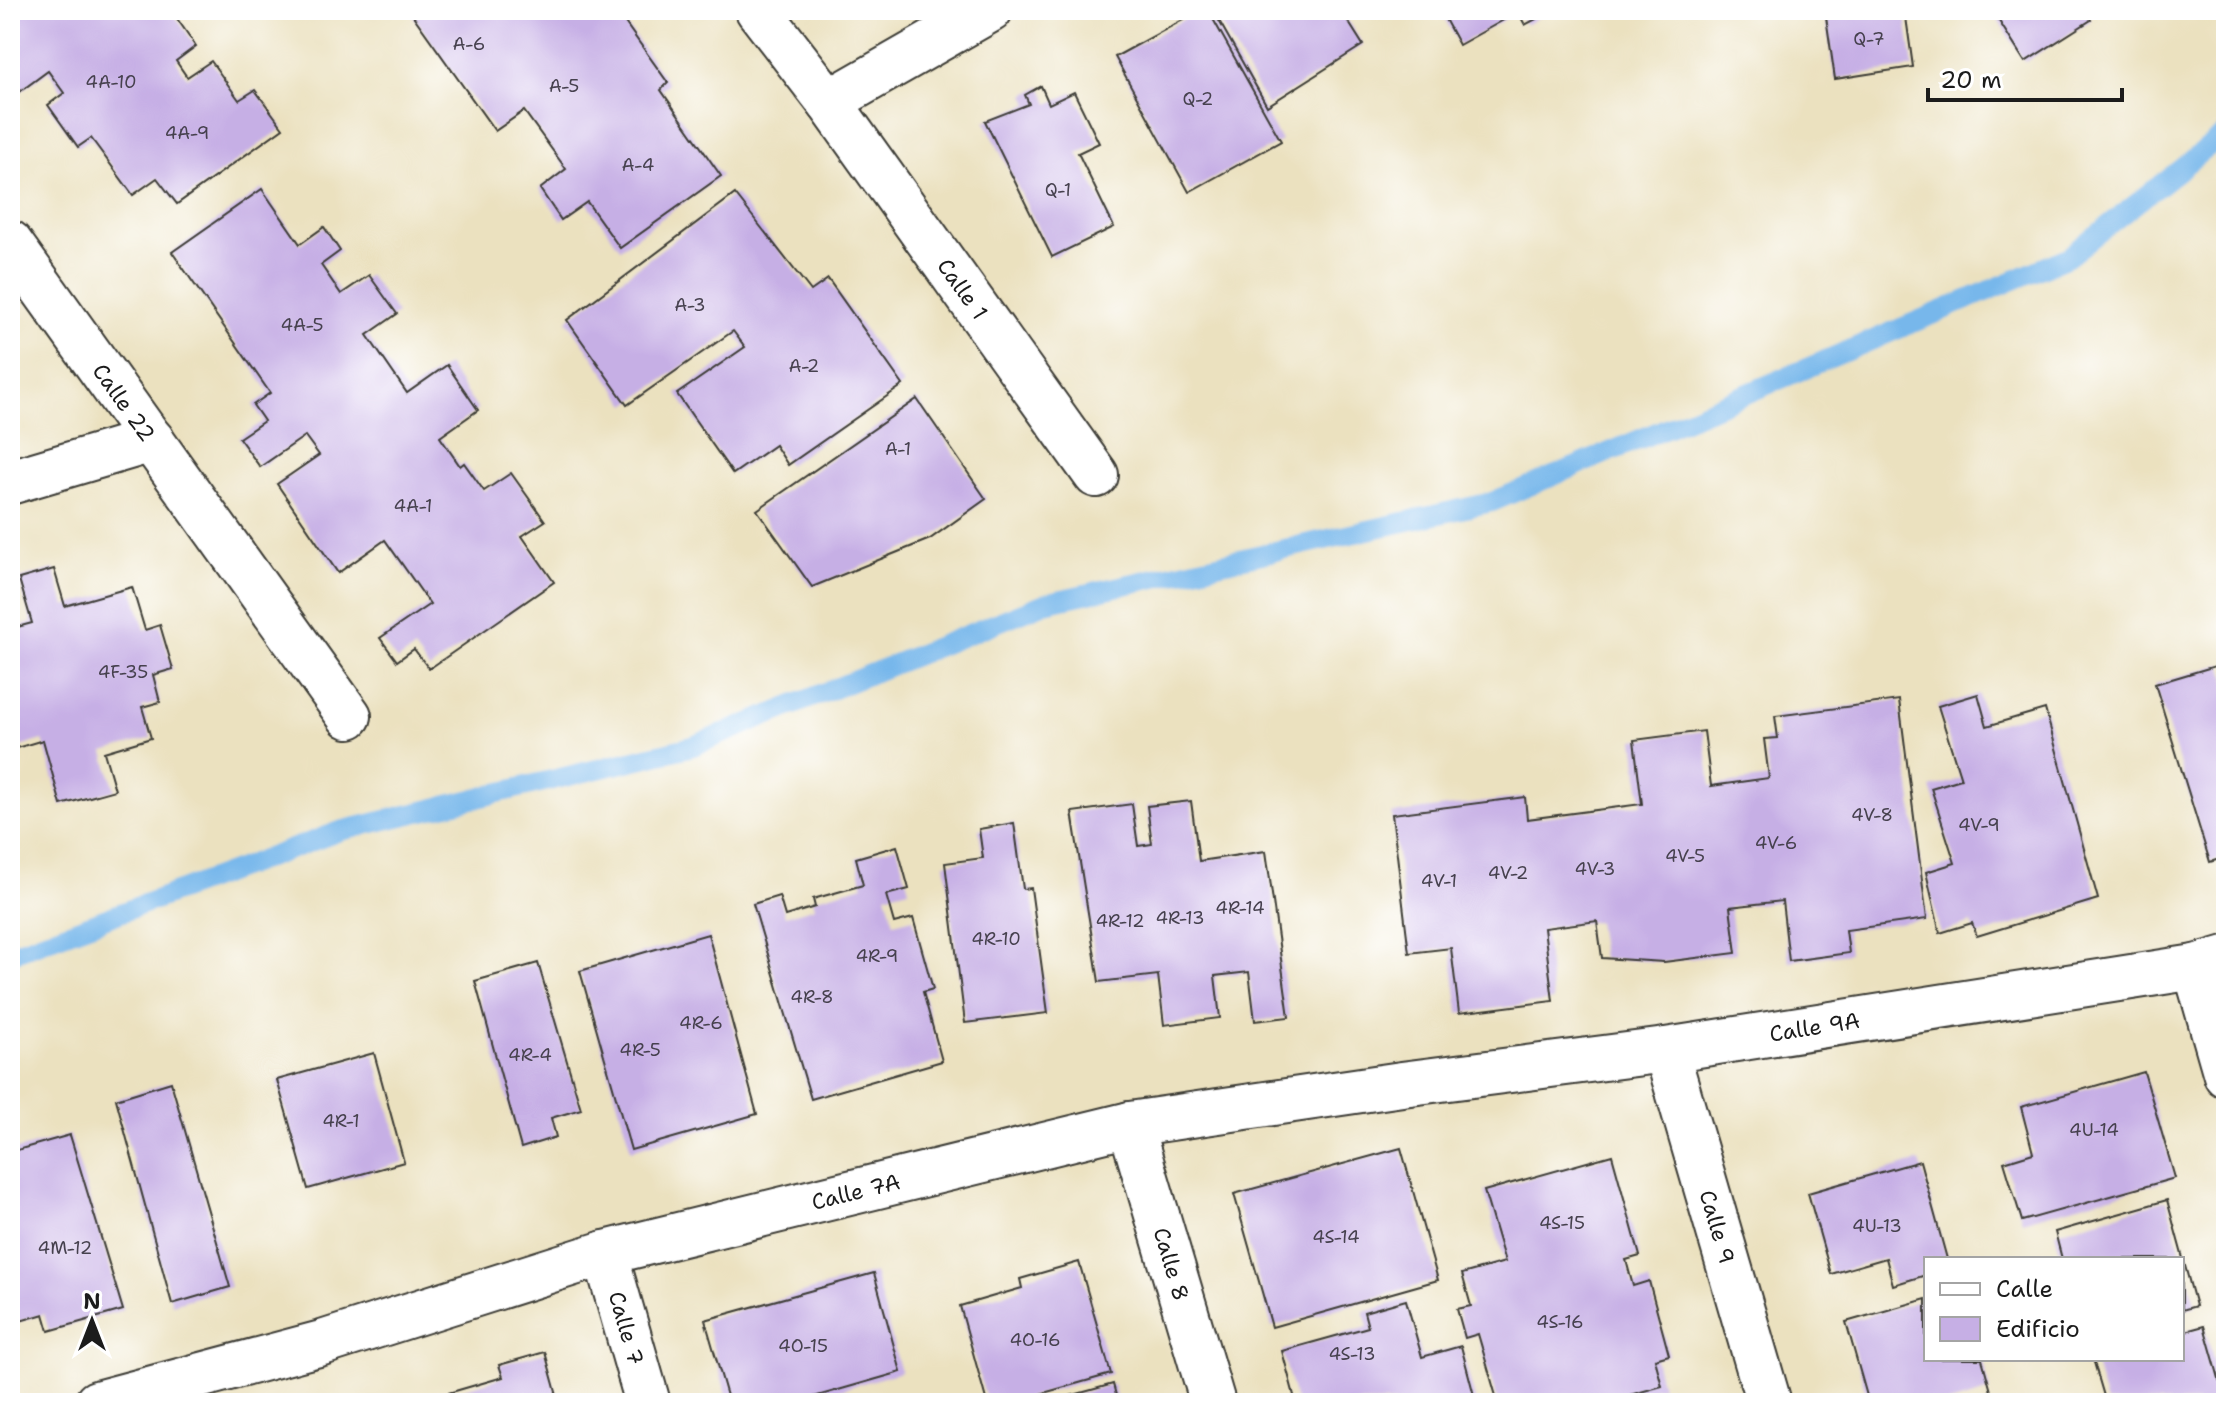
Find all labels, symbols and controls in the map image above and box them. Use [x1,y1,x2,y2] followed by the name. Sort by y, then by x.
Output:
[1853,27,1885,51] house number: Q-7
[453,32,485,56] house number: A-6
[1928,52,2122,102] scale bar
[1940,64,2002,96] text: 20 m
[85,70,137,94] house number: 4A-10
[549,74,579,98] house number: A-5
[1183,87,1213,111] house number: Q-2
[165,121,209,145] house number: 4A-9
[622,153,654,177] house number: A-4
[1045,178,1071,202] house number: Q-1
[931,252,995,325] street label: Calle 1
[674,293,706,317] house number: A-3
[280,313,324,337] house number: 4A-5
[789,354,819,378] house number: A-2
[86,357,162,447] street label: Calle 22
[885,437,911,461] house number: A-1
[393,494,433,518] house number: 4A-1
[98,660,148,684] house number: 4F-35
[1851,803,1893,827] house number: 4V-8
[1958,813,2000,837] house number: 4V-9
[1755,831,1797,855] house number: 4V-6
[1665,844,1705,868] house number: 4V-5
[1575,857,1615,881] house number: 4V-3
[1488,861,1528,885] house number: 4V-2
[1421,869,1457,893] house number: 4V-1
[1215,896,1265,920] house number: 4R-14
[1155,906,1205,930] house number: 4R-13
[1095,909,1145,933] house number: 4R-12
[971,927,1021,951] house number: 4R-10
[856,944,898,968] house number: 4R-9
[790,985,834,1009] house number: 4R-8
[1767,1005,1862,1048] street label: Calle 9A
[679,1011,723,1035] house number: 4R-6
[619,1038,661,1062] house number: 4R-5
[508,1043,552,1067] house number: 4R-4
[322,1109,360,1133] house number: 4R-1
[2069,1118,2119,1142] house number: 4U-14
[808,1167,903,1216] street label: Calle 7A
[1693,1186,1742,1267] street label: Calle 9
[1539,1211,1585,1235] house number: 4S-15
[1852,1214,1902,1238] house number: 4U-13
[1147,1224,1196,1304] street label: Calle 8
[1312,1225,1360,1249] house number: 4S-14
[38,1236,92,1260] house number: 4M-12
[1924,1257,2184,1361] legend
[1996,1273,2053,1305] text: Calle
[52,1281,132,1361] north arrow
[83,1287,101,1316] text: N
[602,1288,651,1368] street label: Calle 7
[1536,1310,1584,1334] house number: 4S-16
[1996,1313,2080,1345] text: Edificio
[1009,1328,1061,1352] house number: 4O-16
[778,1334,828,1358] house number: 4O-15
[1328,1342,1376,1366] house number: 4S-13

